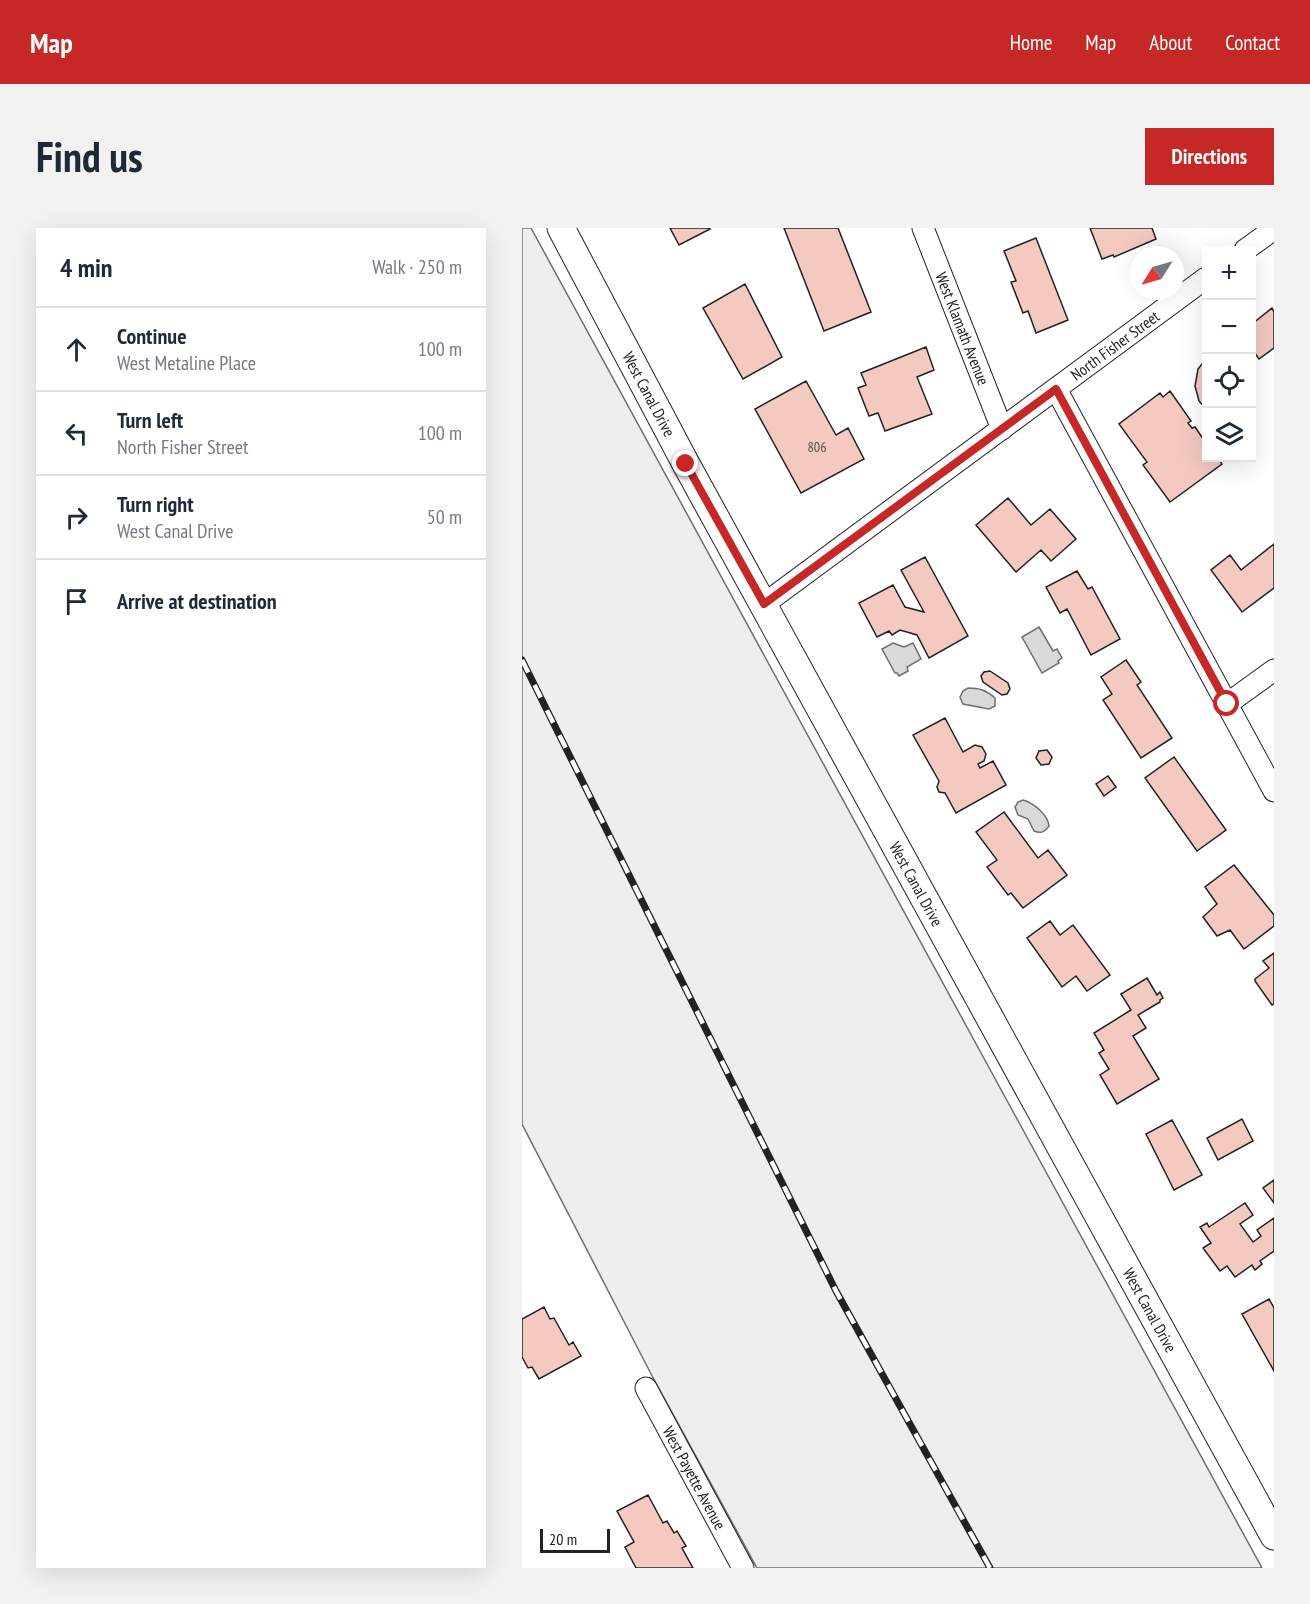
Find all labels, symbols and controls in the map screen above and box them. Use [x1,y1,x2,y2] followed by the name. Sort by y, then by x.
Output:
[30,24,73,61] text: Map
[1010,29,1052,56] text: Home
[1085,29,1116,56] text: Map
[1149,29,1192,56] text: About
[1225,29,1280,56] text: Contact
[1145,128,1274,185] button: Directions
[36,129,143,184] text: Find us
[1130,246,1184,300] north arrow
[1202,246,1256,462] map controls
[1202,246,1256,300] button: +
[60,251,113,284] text: 4 min
[372,254,462,280] text: Walk · 250 m
[931,269,994,388] street label: West Klamath Avenue
[1202,300,1256,354] button: −
[1067,306,1164,385] street label: North Fisher Street
[117,322,187,350] text: Continue
[60,333,93,366] icon: ahead
[418,336,462,362] text: 100 m
[618,348,680,440] street label: West Canal Drive
[117,350,256,376] text: West Metaline Place
[1202,354,1256,408] button: locate
[117,406,183,434] text: Turn left
[1202,408,1256,462] button: layers
[60,417,93,450] icon: left
[418,420,462,446] text: 100 m
[117,434,248,460] text: North Fisher Street
[808,438,826,456] house number: 806
[672,450,698,476] route end
[117,490,194,518] text: Turn right
[60,501,93,534] icon: right
[427,504,462,530] text: 50 m
[117,518,233,544] text: West Canal Drive
[60,585,93,618] icon: arrive
[117,587,277,615] text: Arrive at destination
[1213,690,1239,716] route start
[885,838,948,930] street label: West Canal Drive
[1119,1264,1181,1356] street label: West Canal Drive
[658,1423,730,1533] street label: West Payette Avenue
[540,1526,610,1554] scale bar
[549,1529,577,1549] text: 20 m

